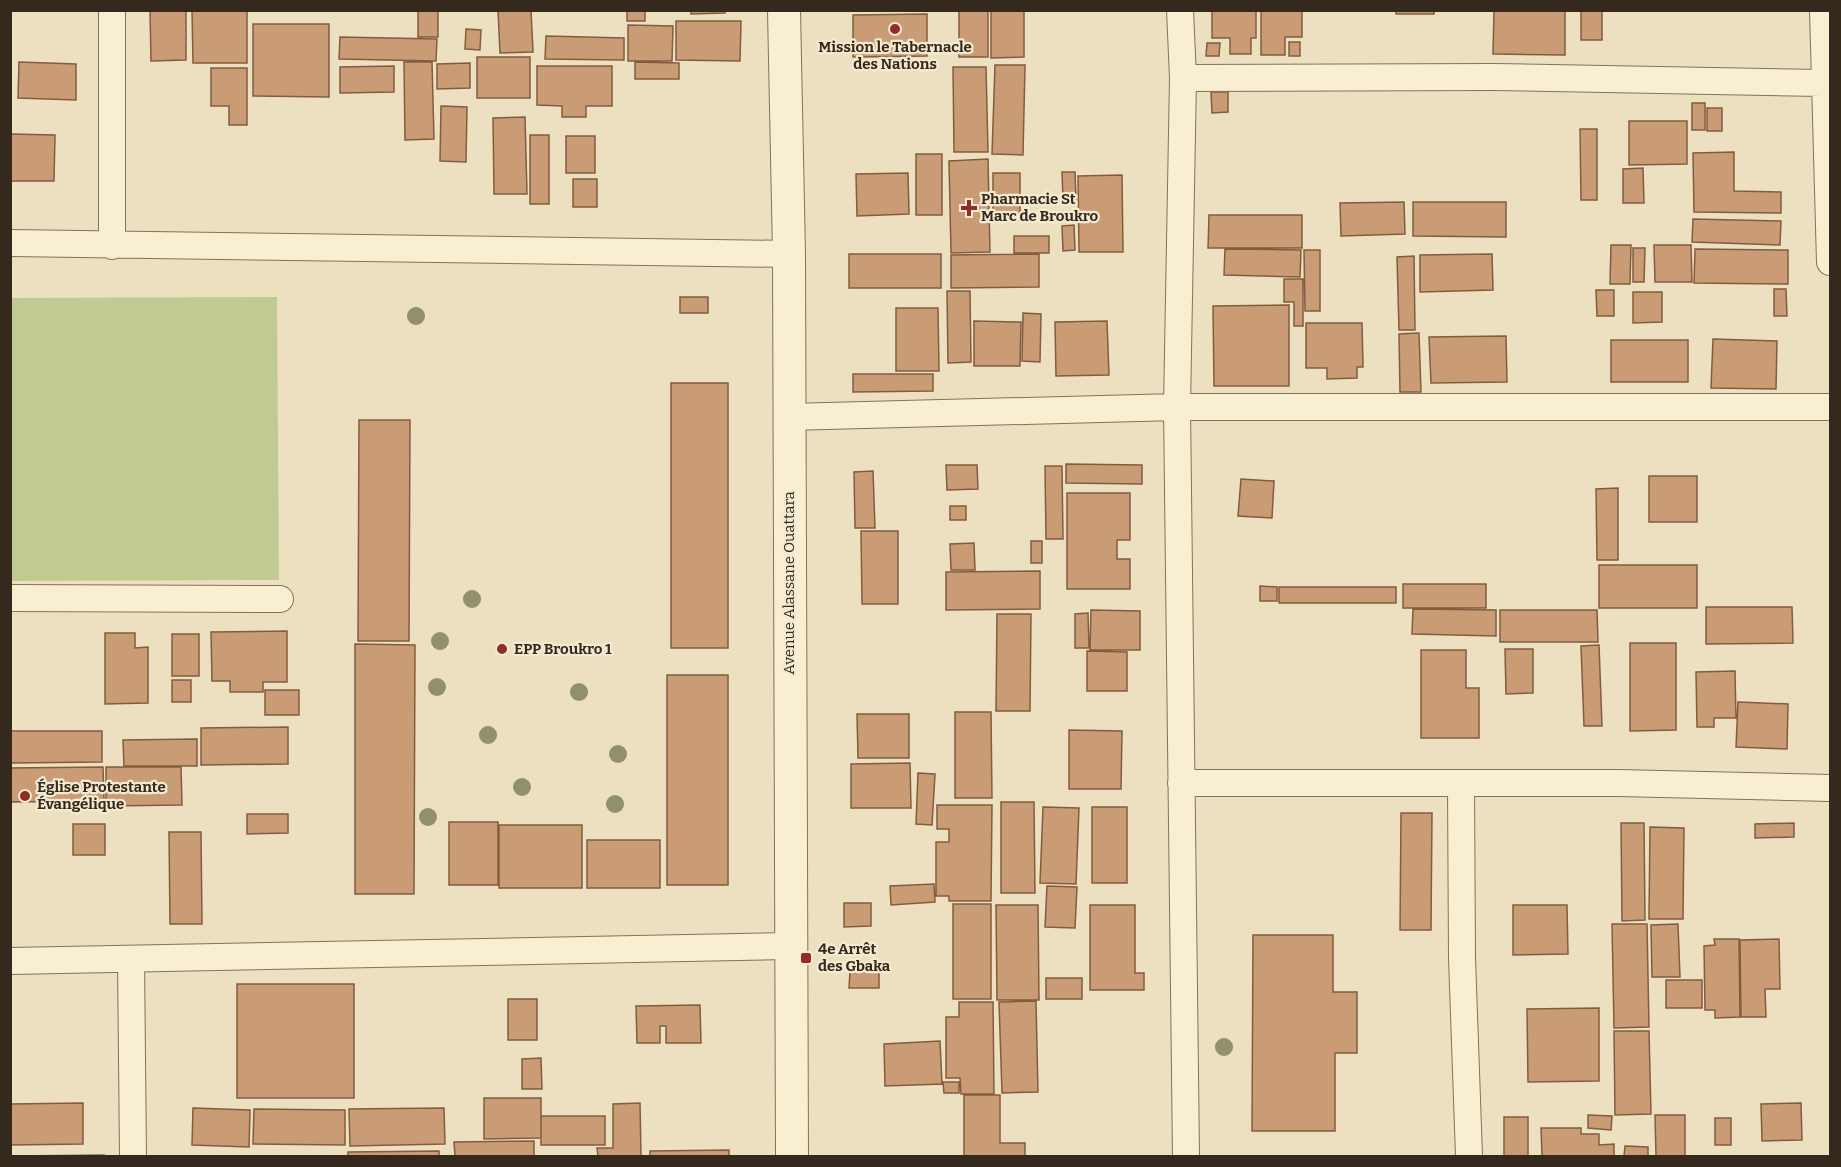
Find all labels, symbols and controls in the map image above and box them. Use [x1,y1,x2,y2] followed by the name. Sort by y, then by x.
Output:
[888,22,902,36] marker: Mission le Tabernacle des Nations
[818,38,972,73] place label: Mission le Tabernacle des Nations
[981,190,1098,225] place label: Pharmacie St Marc de Broukro
[962,201,976,215] marker: Pharmacie St Marc de Broukro
[780,491,798,675] street label: Avenue Alassane Ouattara
[514,640,612,658] place label: EPP Broukro 1
[495,642,509,656] marker: EPP Broukro 1
[37,778,166,813] place label: Église Protestante Évangélique
[18,789,32,803] marker: Église Protestante Évangélique
[818,940,891,975] place label: 4e Arrêt des Gbaka
[799,951,813,965] marker: 4e Arrêt des Gbaka

